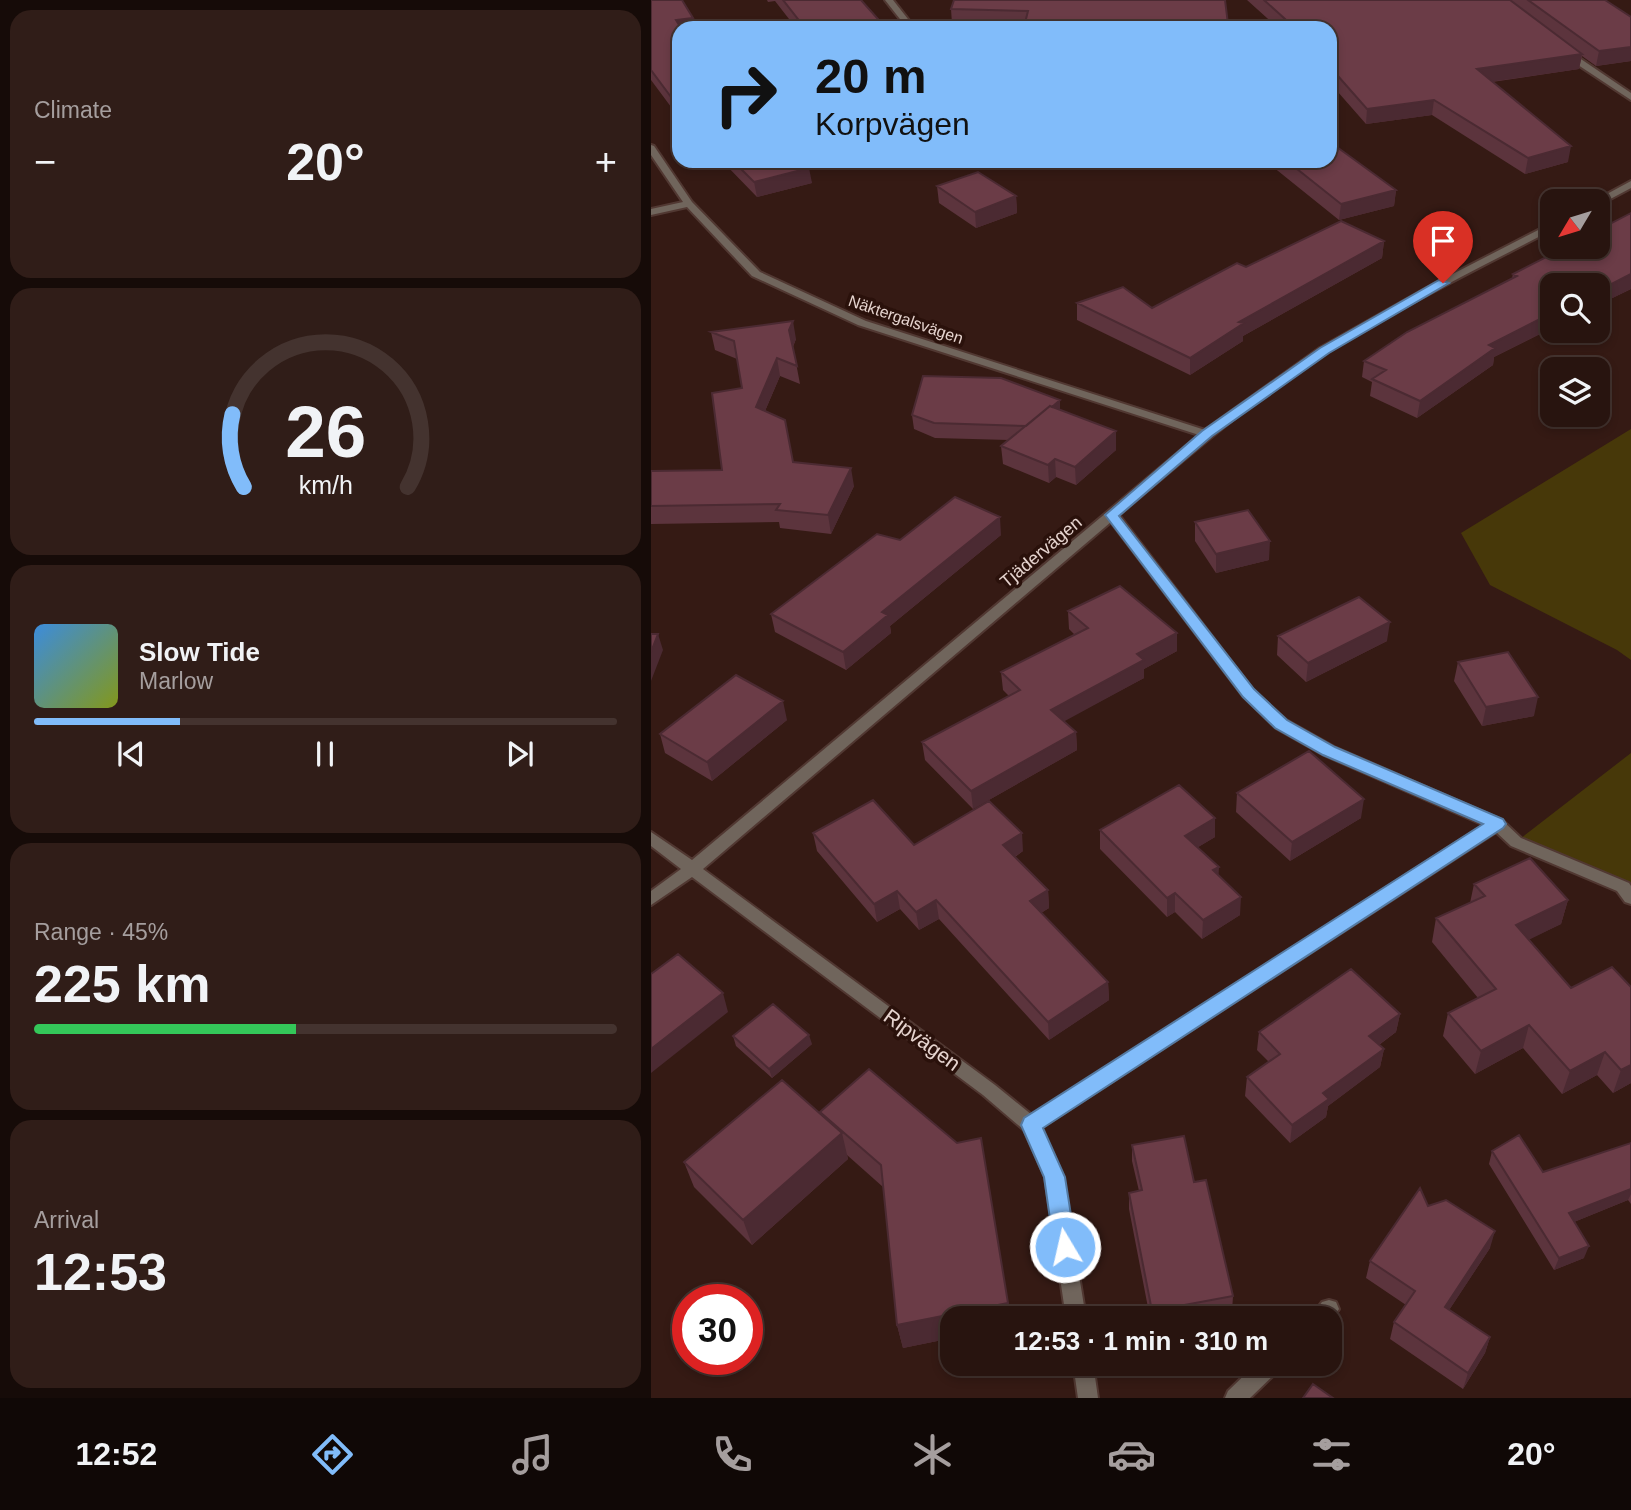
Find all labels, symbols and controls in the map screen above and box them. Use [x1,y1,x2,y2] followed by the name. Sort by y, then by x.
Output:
[700,49,791,140] icon: right
[815,49,927,103] text: 20 m
[34,97,112,123] text: Climate
[815,106,970,142] text: Korpvägen
[286,133,365,191] text: 20°
[34,141,56,183] text: −
[595,141,617,183] text: +
[1540,189,1610,259] north arrow
[1540,189,1610,427] map controls
[1413,211,1473,283] pin
[1424,222,1462,260] icon: arrive
[1540,273,1610,343] button: search
[846,292,965,347] street label: Näktergalsvägen
[1540,357,1610,427] button: layers
[285,392,366,473] text: 26
[298,471,353,499] text: km/h
[996,512,1086,592] street label: Tjädervägen
[139,637,260,667] text: Slow Tide
[139,668,213,694] text: Marlow
[112,735,150,773] icon: previous
[306,735,344,773] icon: pause
[501,735,539,773] icon: next
[34,919,168,945] text: Range · 45%
[34,955,210,1013] text: 225 km
[880,1004,965,1075] street label: Ripvägen
[34,1207,99,1233] text: Arrival
[1028,1210,1102,1284] position arrow
[34,1243,167,1301] text: 12:53
[672,1284,763,1375] speed limit sign: 30
[1014,1326,1268,1356] text: 12:53 · 1 min · 310 m
[308,1430,357,1479] icon: directions
[508,1430,557,1479] icon: music
[708,1430,757,1479] icon: phone
[908,1430,957,1479] icon: climate
[1107,1430,1156,1479] icon: car
[1307,1430,1356,1479] icon: filters
[75,1436,157,1472] text: 12:52
[1507,1436,1556,1472] text: 20°

